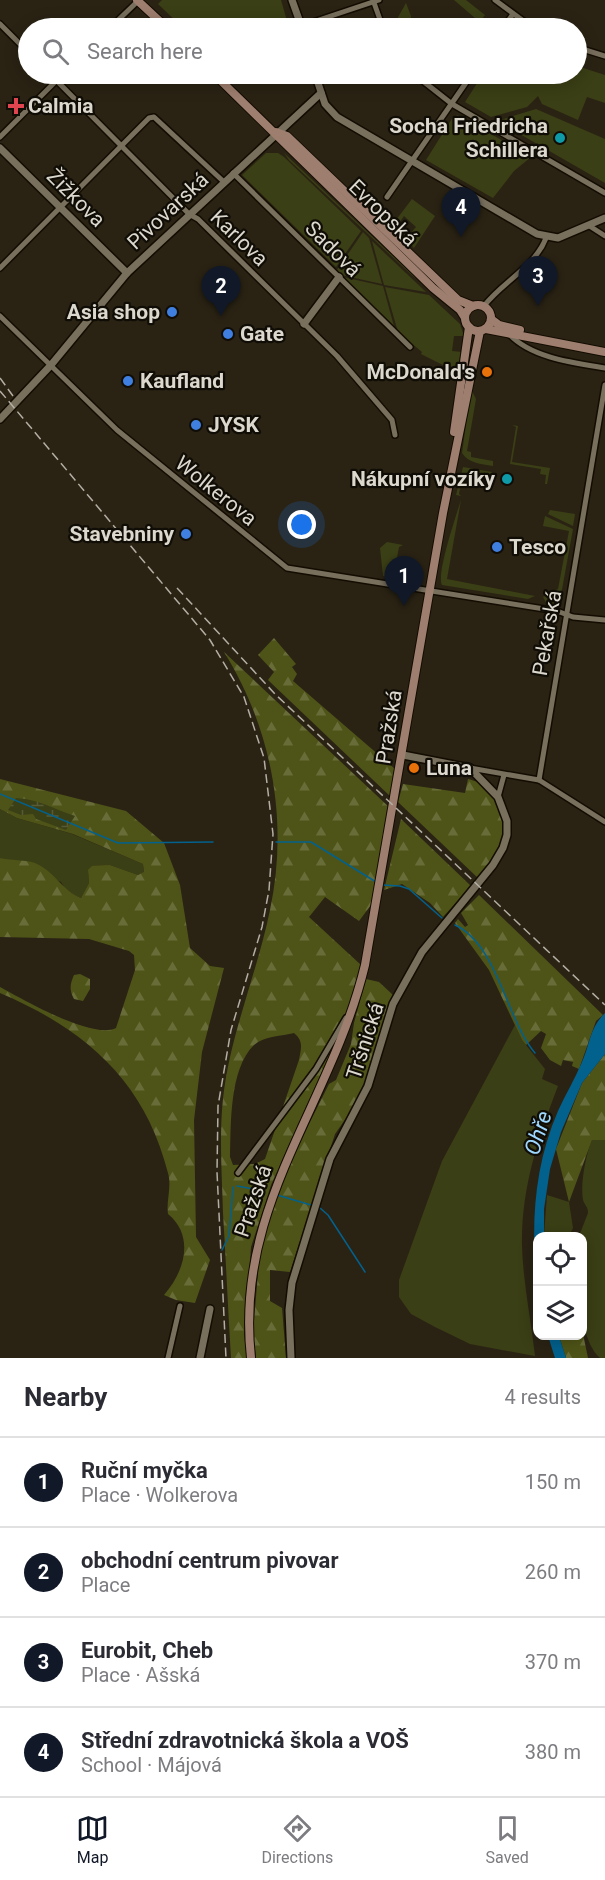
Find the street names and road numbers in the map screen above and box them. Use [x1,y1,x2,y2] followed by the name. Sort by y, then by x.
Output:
[42,164,110,232] street label: Žižkova
[123,168,213,254] street label: Pivovarská
[344,175,422,251] street label: Evropská
[205,205,273,271] street label: Karlova
[300,216,366,282] street label: Sadová
[171,451,261,531] street label: Wolkerova
[528,588,566,678] street label: Pekařská
[371,688,407,766] street label: Pražská
[341,999,389,1083] street label: Tršnická
[229,1162,277,1240] street label: Pražská

